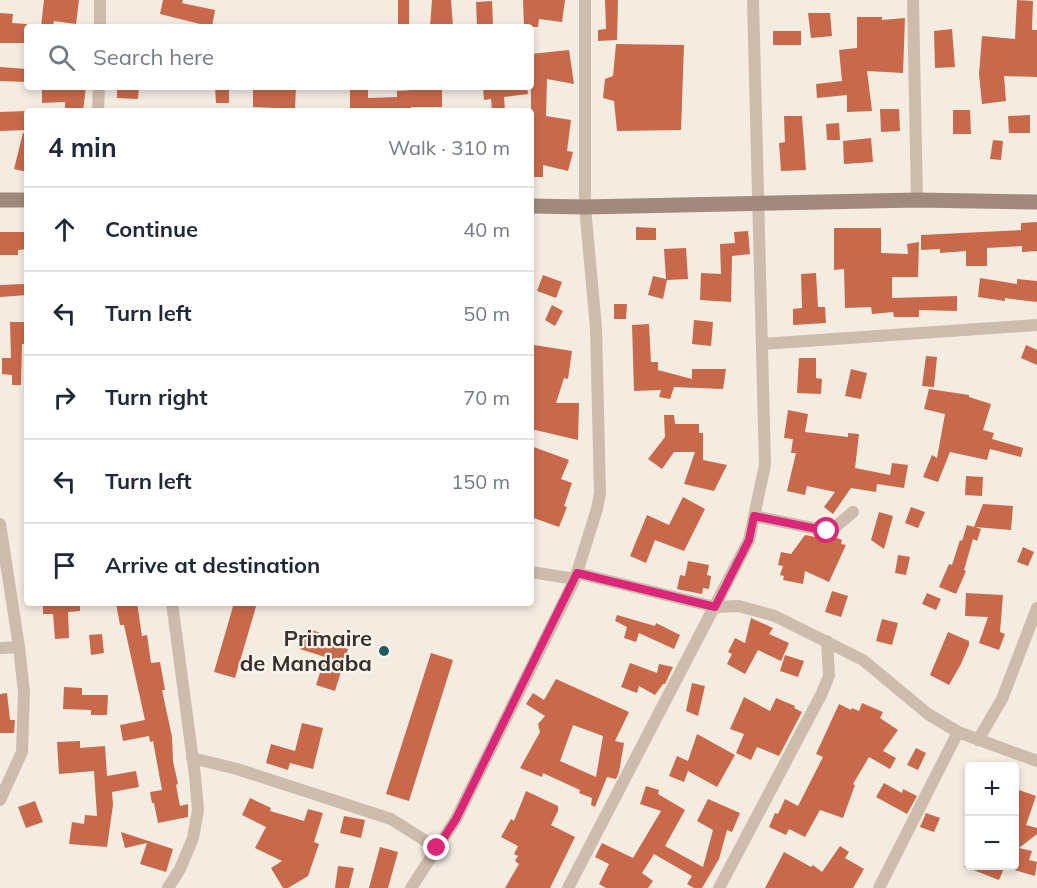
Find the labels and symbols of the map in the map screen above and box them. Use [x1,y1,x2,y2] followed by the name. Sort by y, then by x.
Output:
[813,517,839,543] route start
[240,624,372,677] place label: Primaire de Mandaba
[377,644,391,658] marker: Primaire de Mandaba
[423,834,449,860] route end

